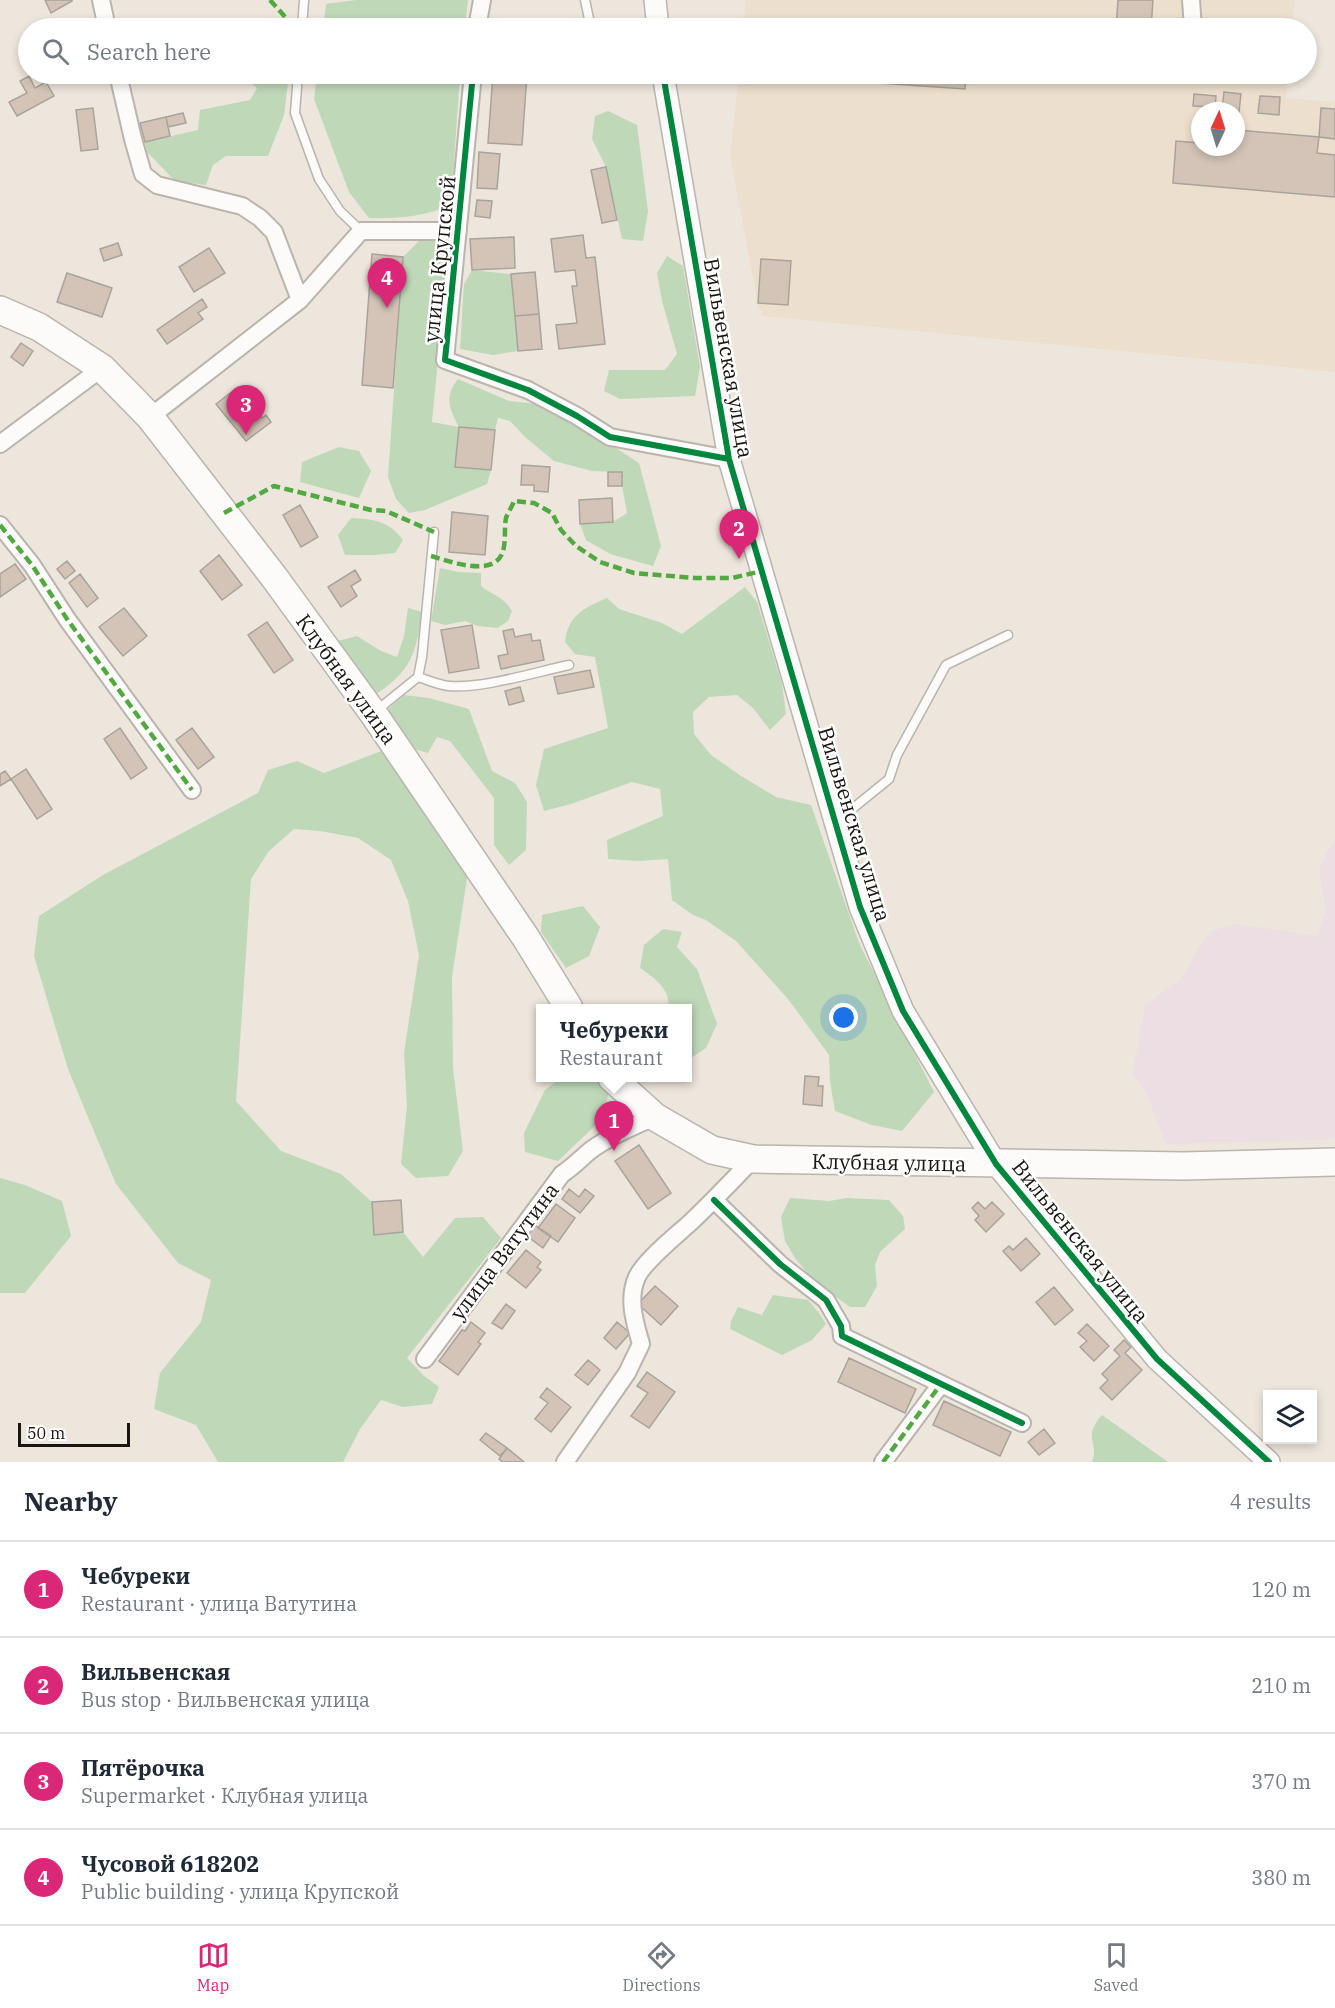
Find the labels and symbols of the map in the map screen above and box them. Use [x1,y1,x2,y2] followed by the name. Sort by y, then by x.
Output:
[1191,102,1245,156] north arrow
[416,174,462,344] street label: улица Крупской
[698,256,760,460] street label: Вильвенская улица
[368,258,406,308] pin: 4
[226,386,266,435] pin: 3
[720,510,758,559] pin: 2
[290,608,404,750] street label: Клубная улица
[812,723,898,925] street label: Вильвенская улица
[829,1003,858,1032] your location
[594,1102,634,1151] pin: 1
[811,1147,967,1177] street label: Клубная улица
[1006,1153,1156,1329] street label: Вильвенская улица
[443,1177,565,1325] street label: улица Ватутина
[18,1420,130,1448] scale bar

